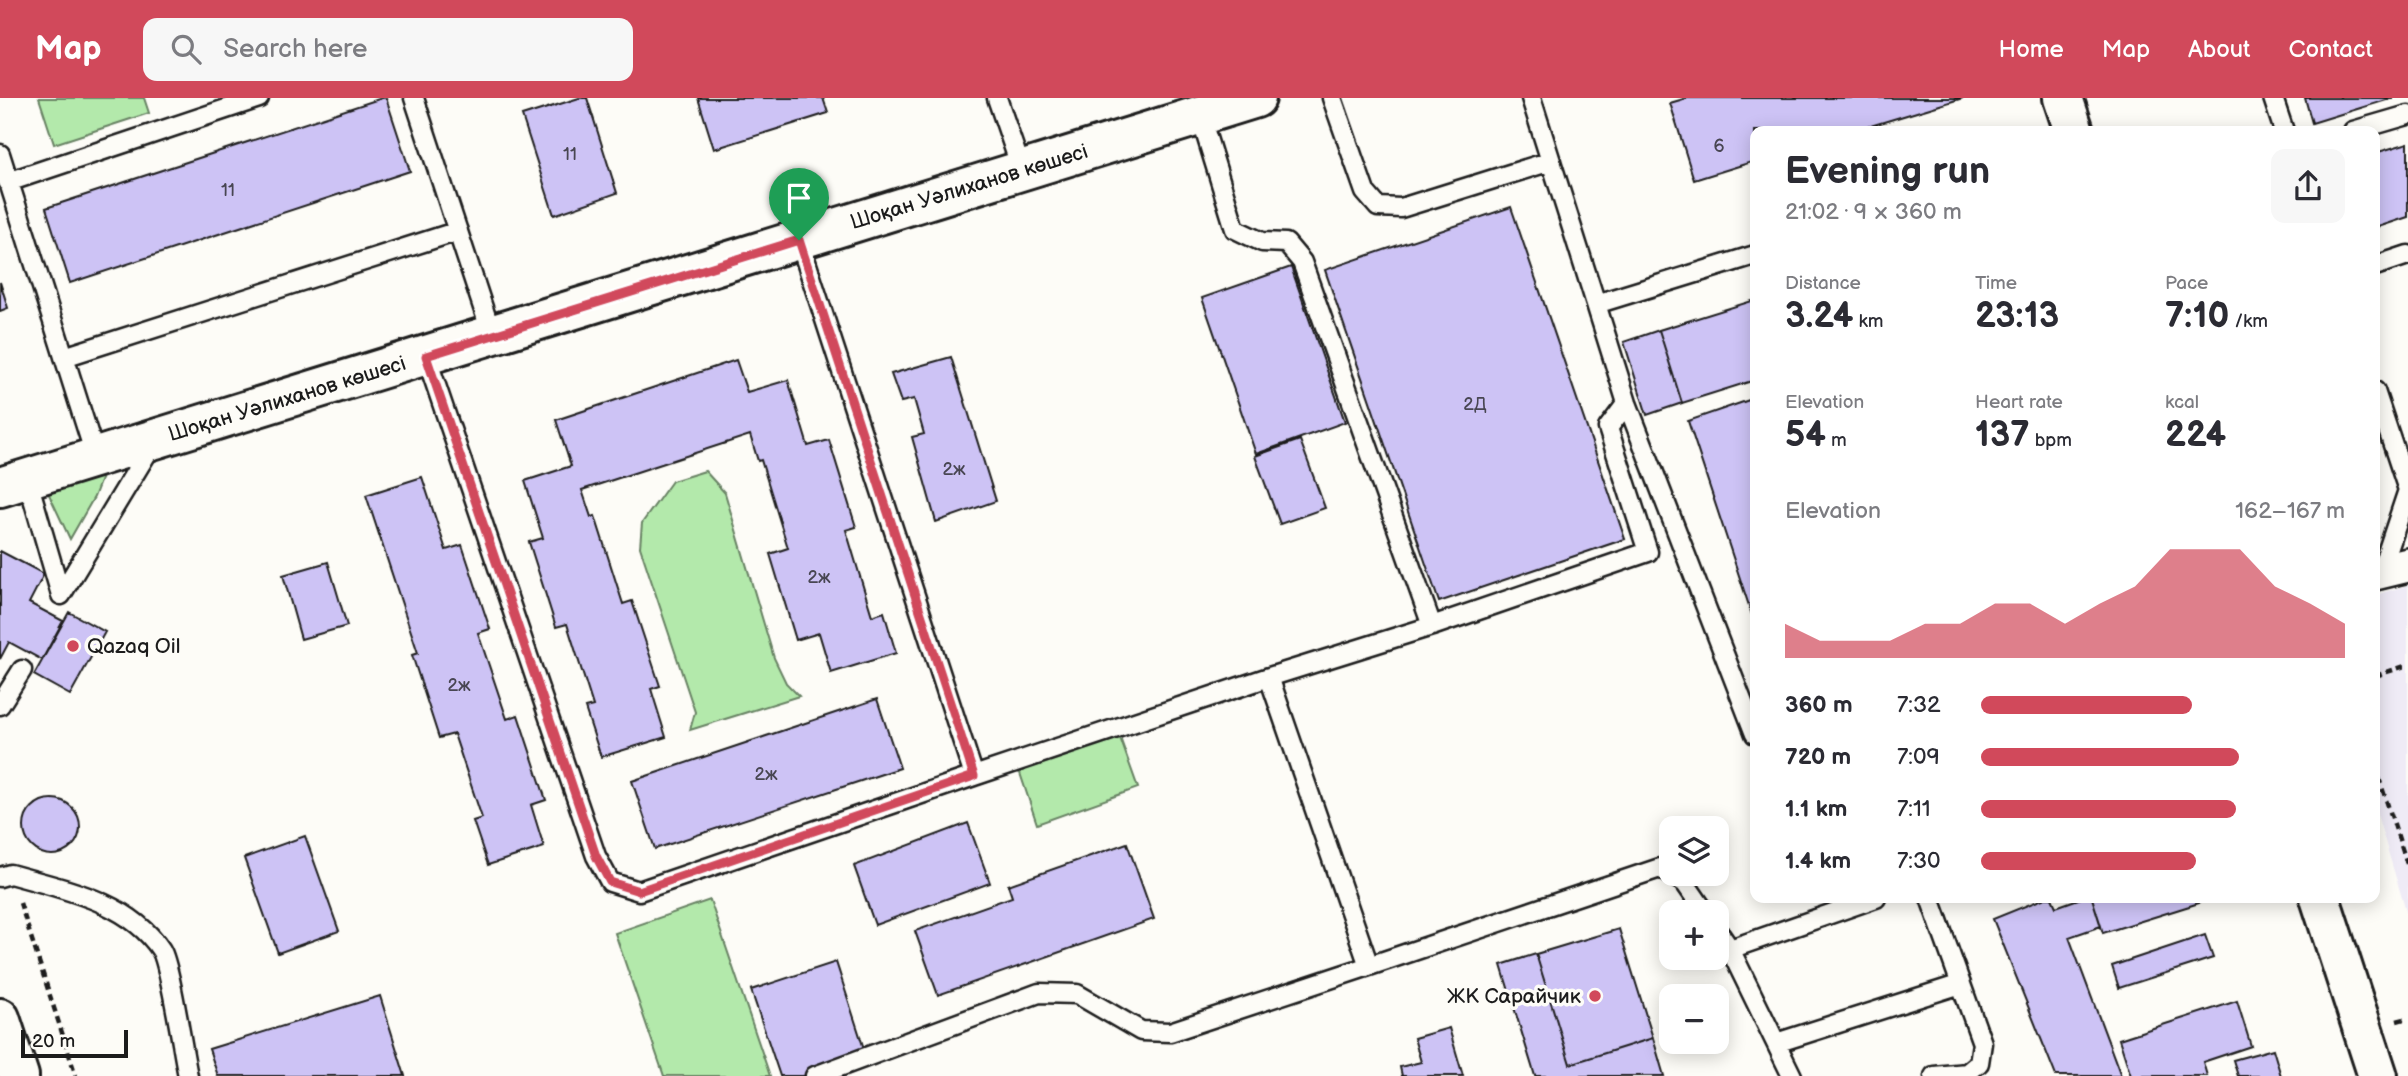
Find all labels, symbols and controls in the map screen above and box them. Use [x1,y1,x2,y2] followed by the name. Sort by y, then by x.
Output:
[143,18,633,81] search box
[35,29,101,69] text: Map
[167,30,205,68] icon: search
[223,34,367,65] text: Search here
[1999,35,2064,64] text: Home
[2102,35,2150,64] text: Map
[2188,35,2250,64] text: About
[2288,35,2373,64] text: Contact
[1714,136,1725,157] house number: 6
[847,139,1091,235] street label: Шоқан Уәлиханов көшесі
[563,144,577,165] house number: 11
[1785,149,1990,194] text: Evening run
[2271,149,2345,223] button: share
[769,168,829,240] pin
[780,179,818,217] icon: arrive
[221,180,235,201] house number: 11
[1785,198,1962,226] text: 21:02 · 9 × 360 m
[1785,272,1861,295] text: Distance
[1975,272,2017,295] text: Time
[2165,272,2208,295] text: Pace
[1785,295,1853,338] text: 3.24
[1975,295,2059,338] text: 23:13
[2165,295,2229,338] text: 7:10
[1853,310,1884,333] text: km
[2229,310,2268,333] text: /km
[165,351,409,447] street label: Шоқан Уәлиханов көшесі
[1785,391,1864,414] text: Elevation
[1975,391,2063,414] text: Heart rate
[2165,391,2199,414] text: kcal
[1463,394,1487,415] house number: 2Д
[1785,414,1826,457] text: 54
[1975,414,2030,457] text: 137
[2165,414,2226,457] text: 224
[1826,429,1847,452] text: m
[2030,429,2072,452] text: bpm
[942,459,966,480] house number: 2ж
[1785,497,1881,525] text: Elevation
[2235,497,2345,525] text: 162–167 m
[807,567,831,588] house number: 2ж
[87,634,180,659] place label: Qazaq Oil
[65,638,81,654] marker: Qazaq Oil
[447,675,471,696] house number: 2ж
[1785,691,1853,719] text: 360 m
[1897,691,1941,719] text: 7:32
[1785,743,1851,771] text: 720 m
[1897,743,1940,771] text: 7:09
[754,764,778,785] house number: 2ж
[1785,795,1847,823] text: 1.1 km
[1897,795,1931,823] text: 7:11
[1659,816,1729,1054] map controls
[1659,816,1729,886] button: layers
[1785,847,1851,875] text: 1.4 km
[1897,847,1941,875] text: 7:30
[1659,900,1729,970] button: +
[1447,984,1581,1009] place label: ЖК Сарайчик
[1659,984,1729,1054] button: −
[1587,988,1603,1004] marker: ЖК Сарайчик
[21,1027,128,1059] scale bar
[32,1030,75,1053] text: 20 m

